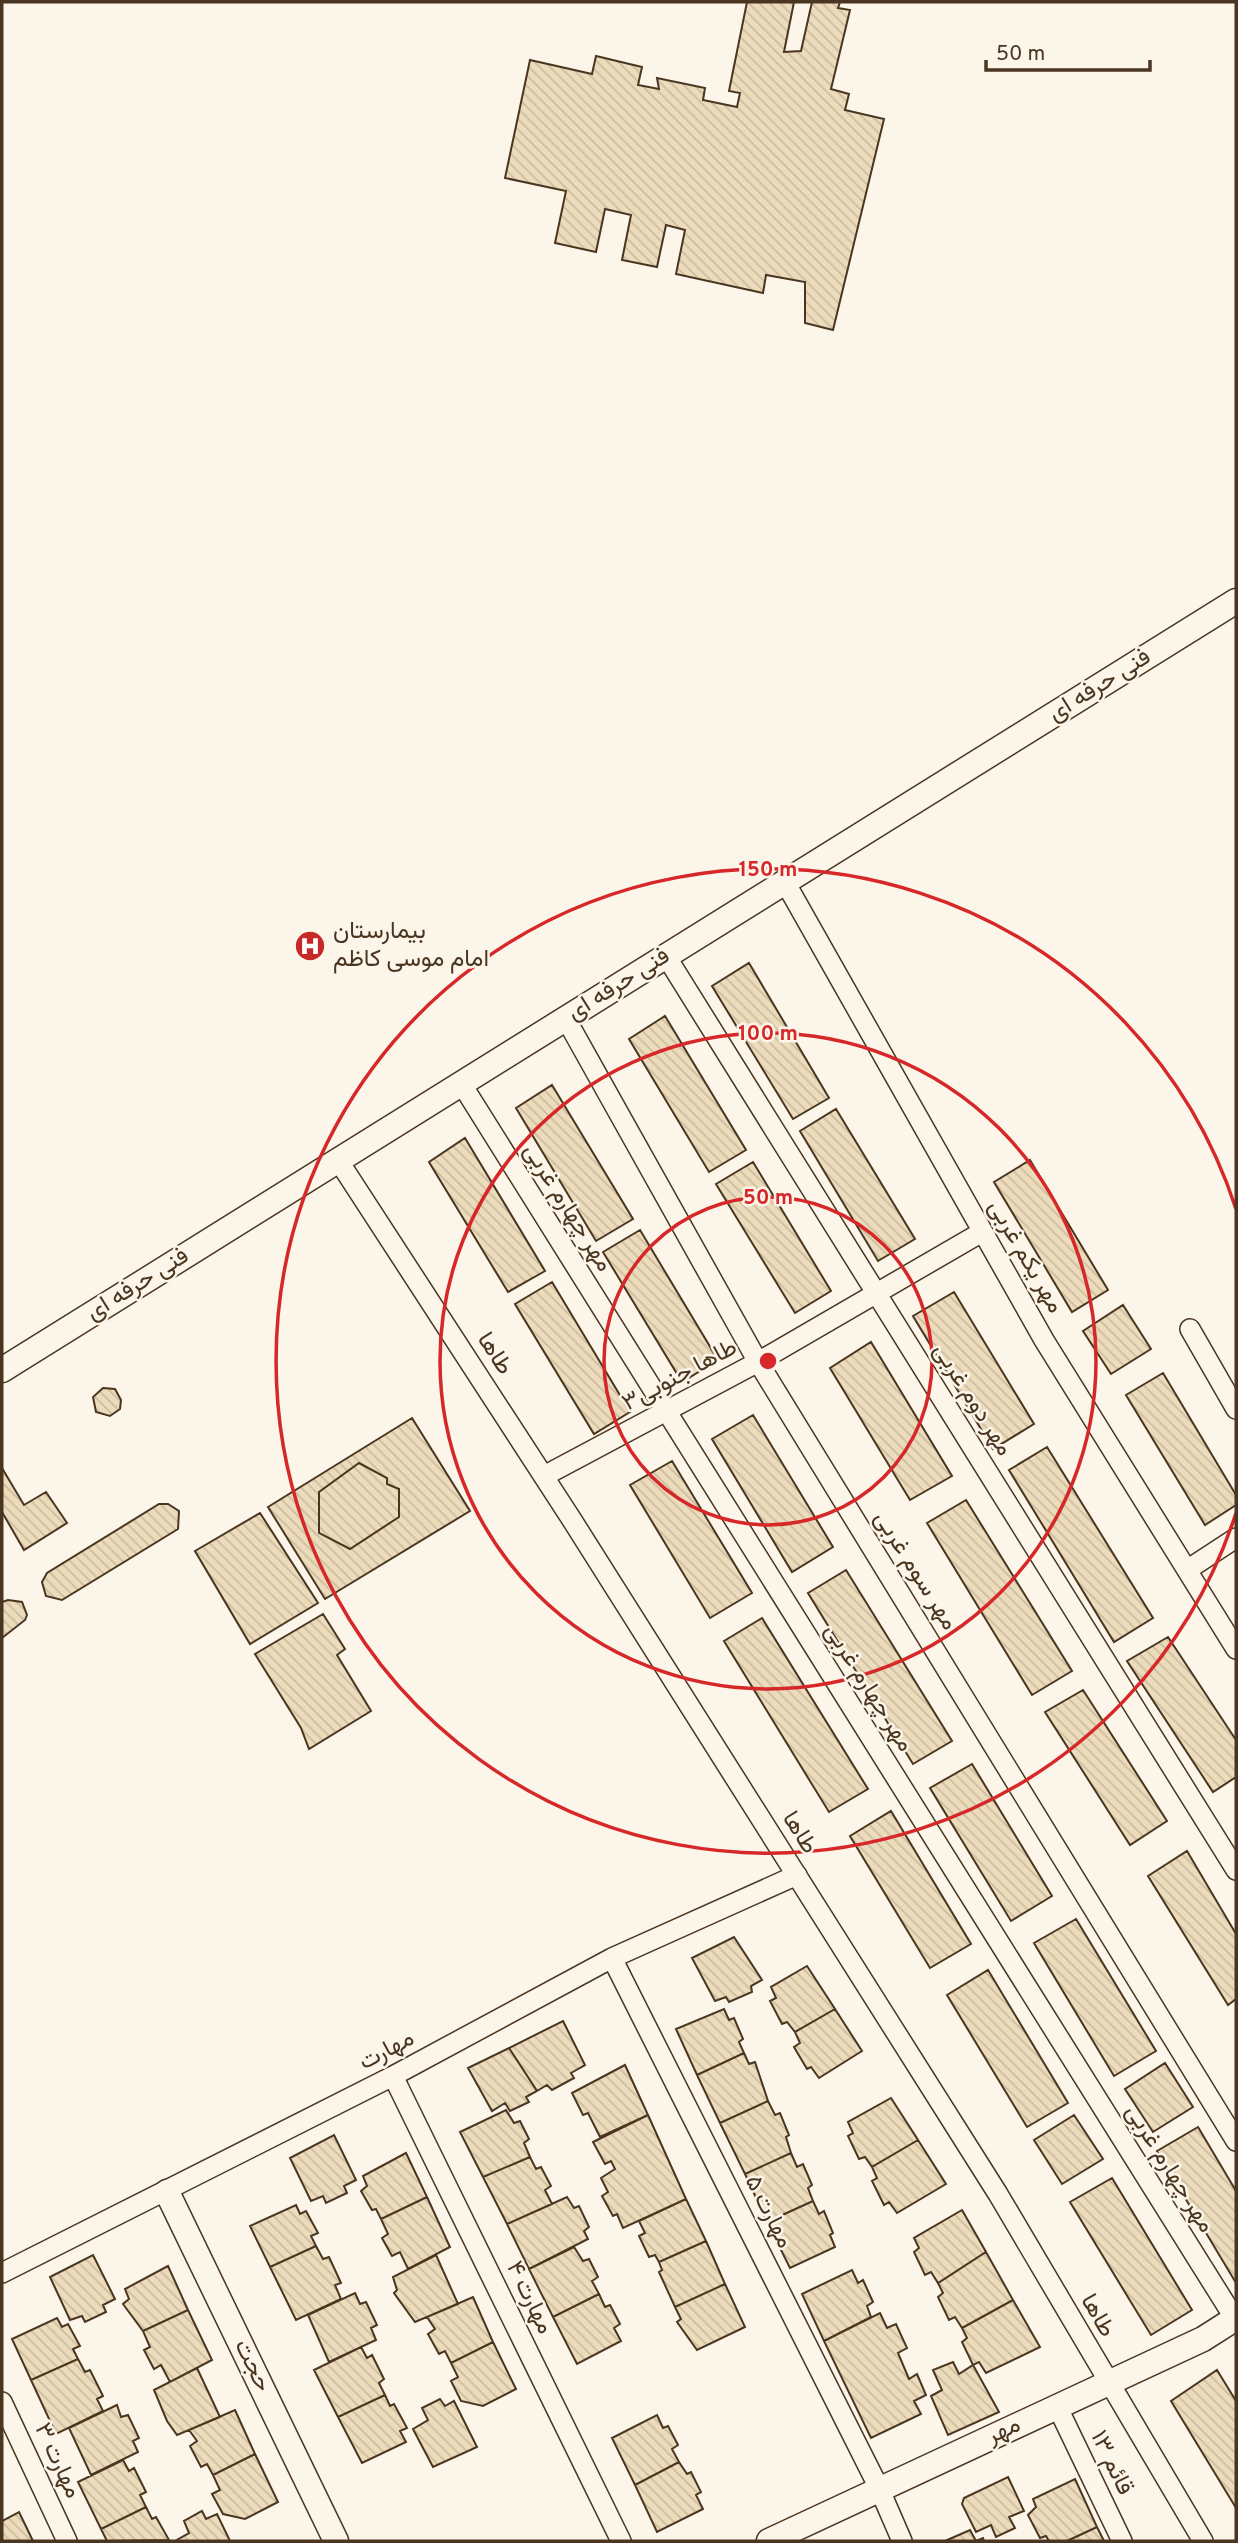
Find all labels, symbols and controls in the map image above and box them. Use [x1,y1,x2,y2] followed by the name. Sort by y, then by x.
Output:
[986,28,1150,72] scale bar
[996,41,1045,68] text: 50 m
[1043,643,1157,729] street label: فنی حرفه ای
[739,857,797,884] text: 150 m
[333,917,489,975] place label: بیمارستان امام موسی کاظم
[293,929,327,963] hospital icon: بیمارستان امام موسی کاظم
[562,942,676,1028] street label: فنی حرفه ای
[738,1021,798,1048] text: 100 m
[516,1138,618,1278] street label: مهر چهارم غربی
[743,1185,793,1212] text: 50 m
[980,1195,1070,1319] street label: مهر یکم غربی
[81,1242,195,1328] street label: فنی حرفه ای
[469,1327,519,1381] street label: طاها
[617,1333,743,1419] street label: طاها جنوبی۳
[925,1338,1019,1462] street label: مهر دوم غربی
[756,1349,780,1373] centre of rings
[866,1506,964,1636] street label: مهر سوم غربی
[817,1618,919,1758] street label: مهر چهارم غربی
[774,1806,824,1860] street label: طاها
[354,2024,420,2078] street label: مهارت
[1118,2099,1220,2239] street label: مهر چهارم غربی
[737,2170,799,2254] street label: مهارت ۵
[498,2256,560,2340] street label: مهارت ۴
[1073,2289,1121,2343] street label: طاها
[227,2335,277,2397] street label: حجت
[981,2410,1026,2452] street label: مهر
[27,2418,87,2504] street label: مهارت ۳
[1083,2426,1139,2500] street label: قائم ۱۳

